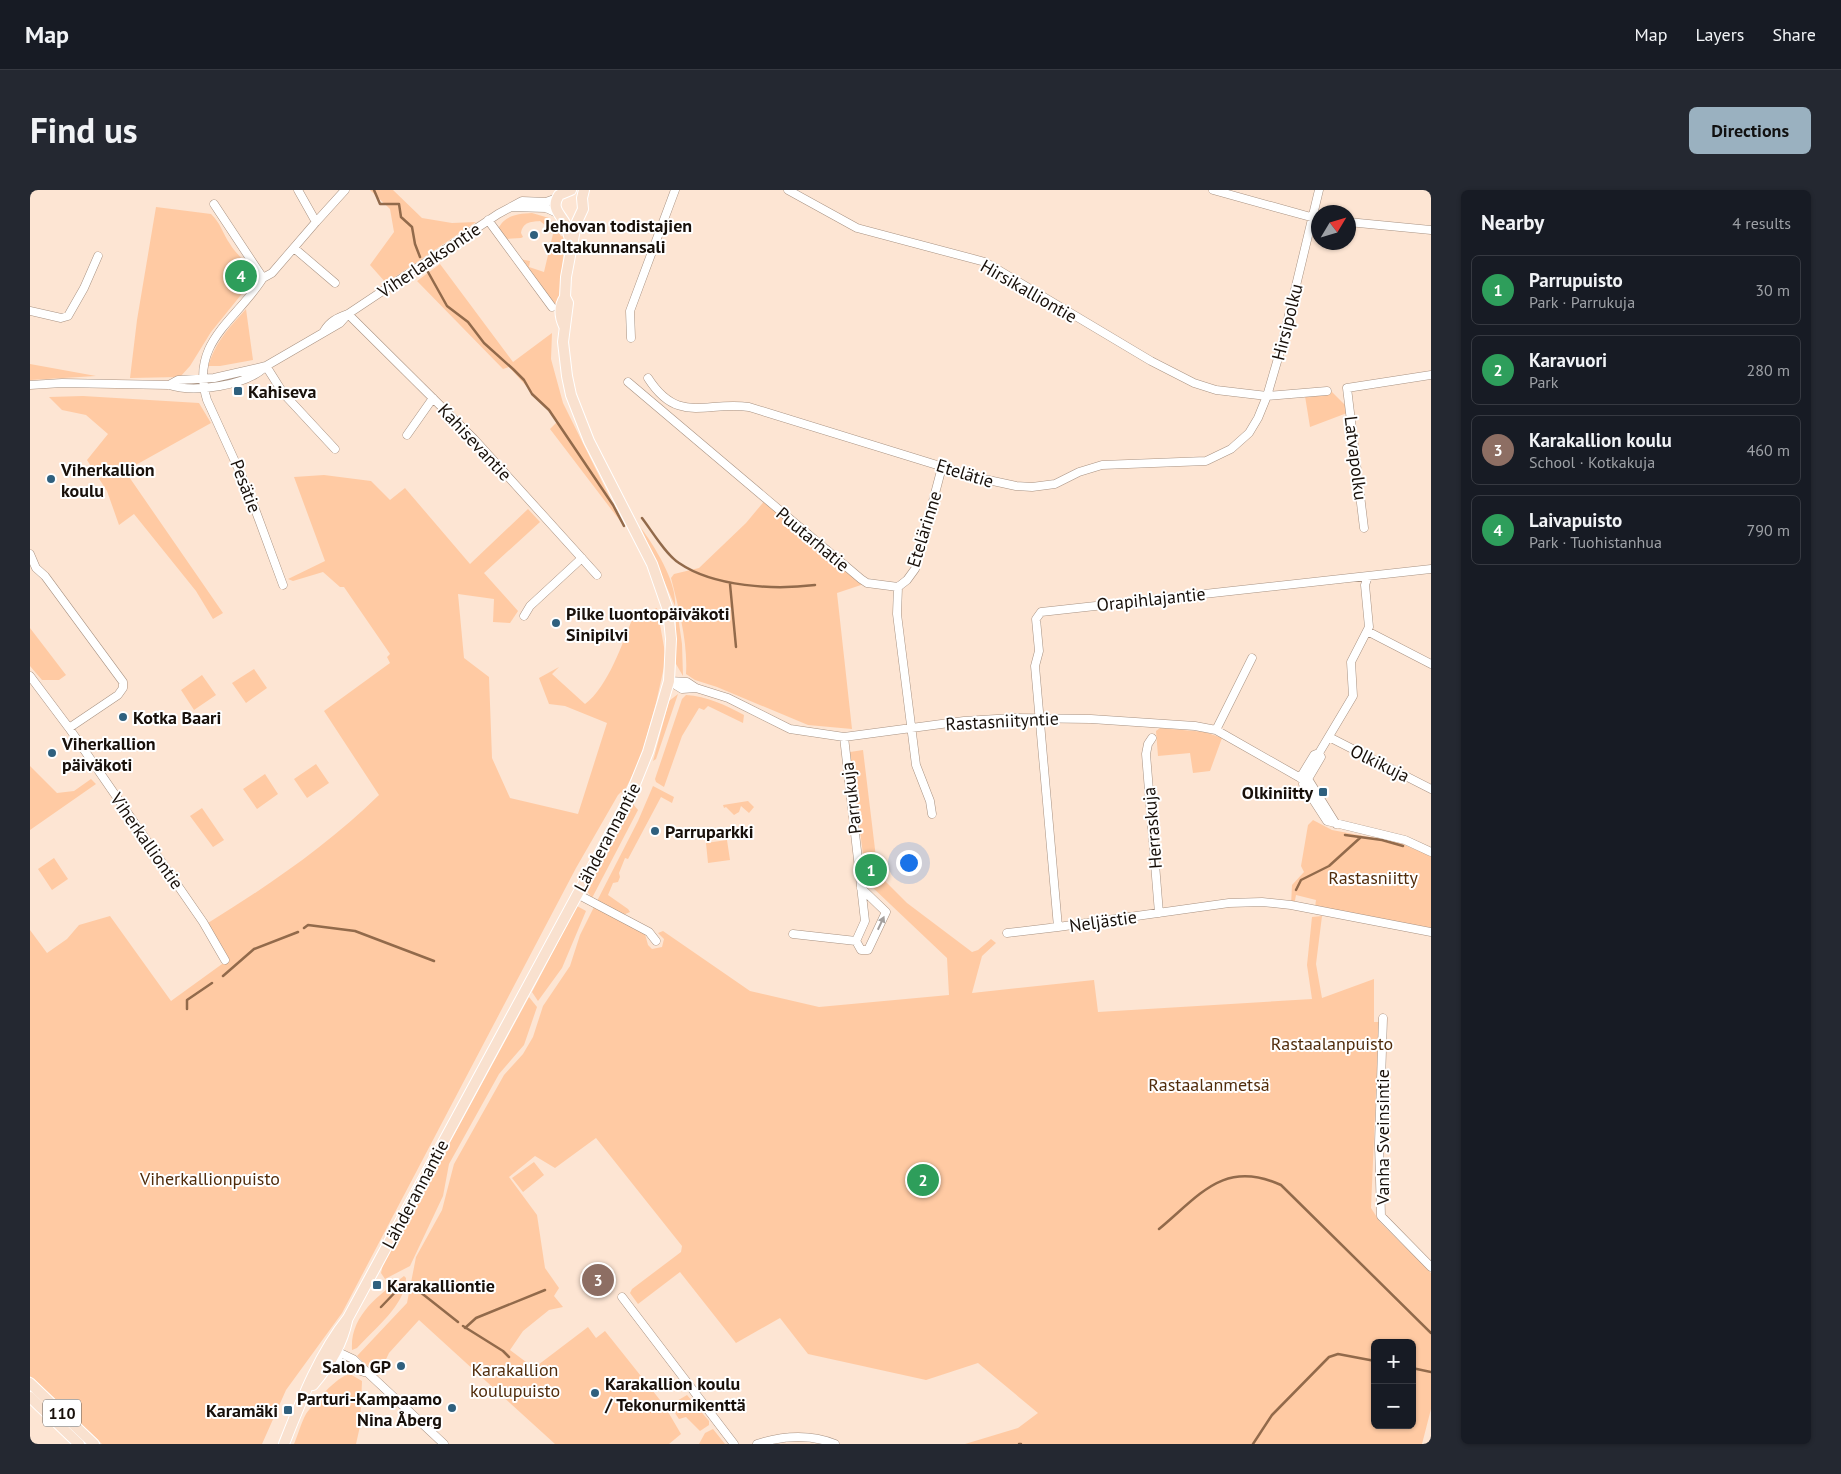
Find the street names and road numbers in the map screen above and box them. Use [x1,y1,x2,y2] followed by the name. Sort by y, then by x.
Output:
[372,217,485,303] street label: Viherlaaksontie
[977,254,1081,328] street label: Hirsikalliontie
[1266,281,1308,363] street label: Hirsipolku
[433,398,517,486] street label: Kahisevantie
[1339,415,1373,501] street label: Latvapolku
[933,453,997,493] street label: Etelätie
[225,456,267,516] street label: Pesätie
[902,488,946,570] street label: Etelärinne
[772,502,854,576] street label: Puutarhatie
[1095,582,1207,616] street label: Orapihlajantie
[945,707,1059,735] street label: Rastasniityntie
[1347,739,1413,787] street label: Olkikuja
[835,761,867,835] street label: Parrukuja
[569,778,645,896] street label: Lähderannantie
[1137,786,1167,870] street label: Herraskuja
[105,787,189,894] street label: Viherkalliontie
[1068,905,1138,937] street label: Neljästie
[1371,1069,1394,1206] street label: Vanha Sveinsintie
[377,1135,453,1253] street label: Lähderannantie
[43,1400,81,1426] road number: 110

